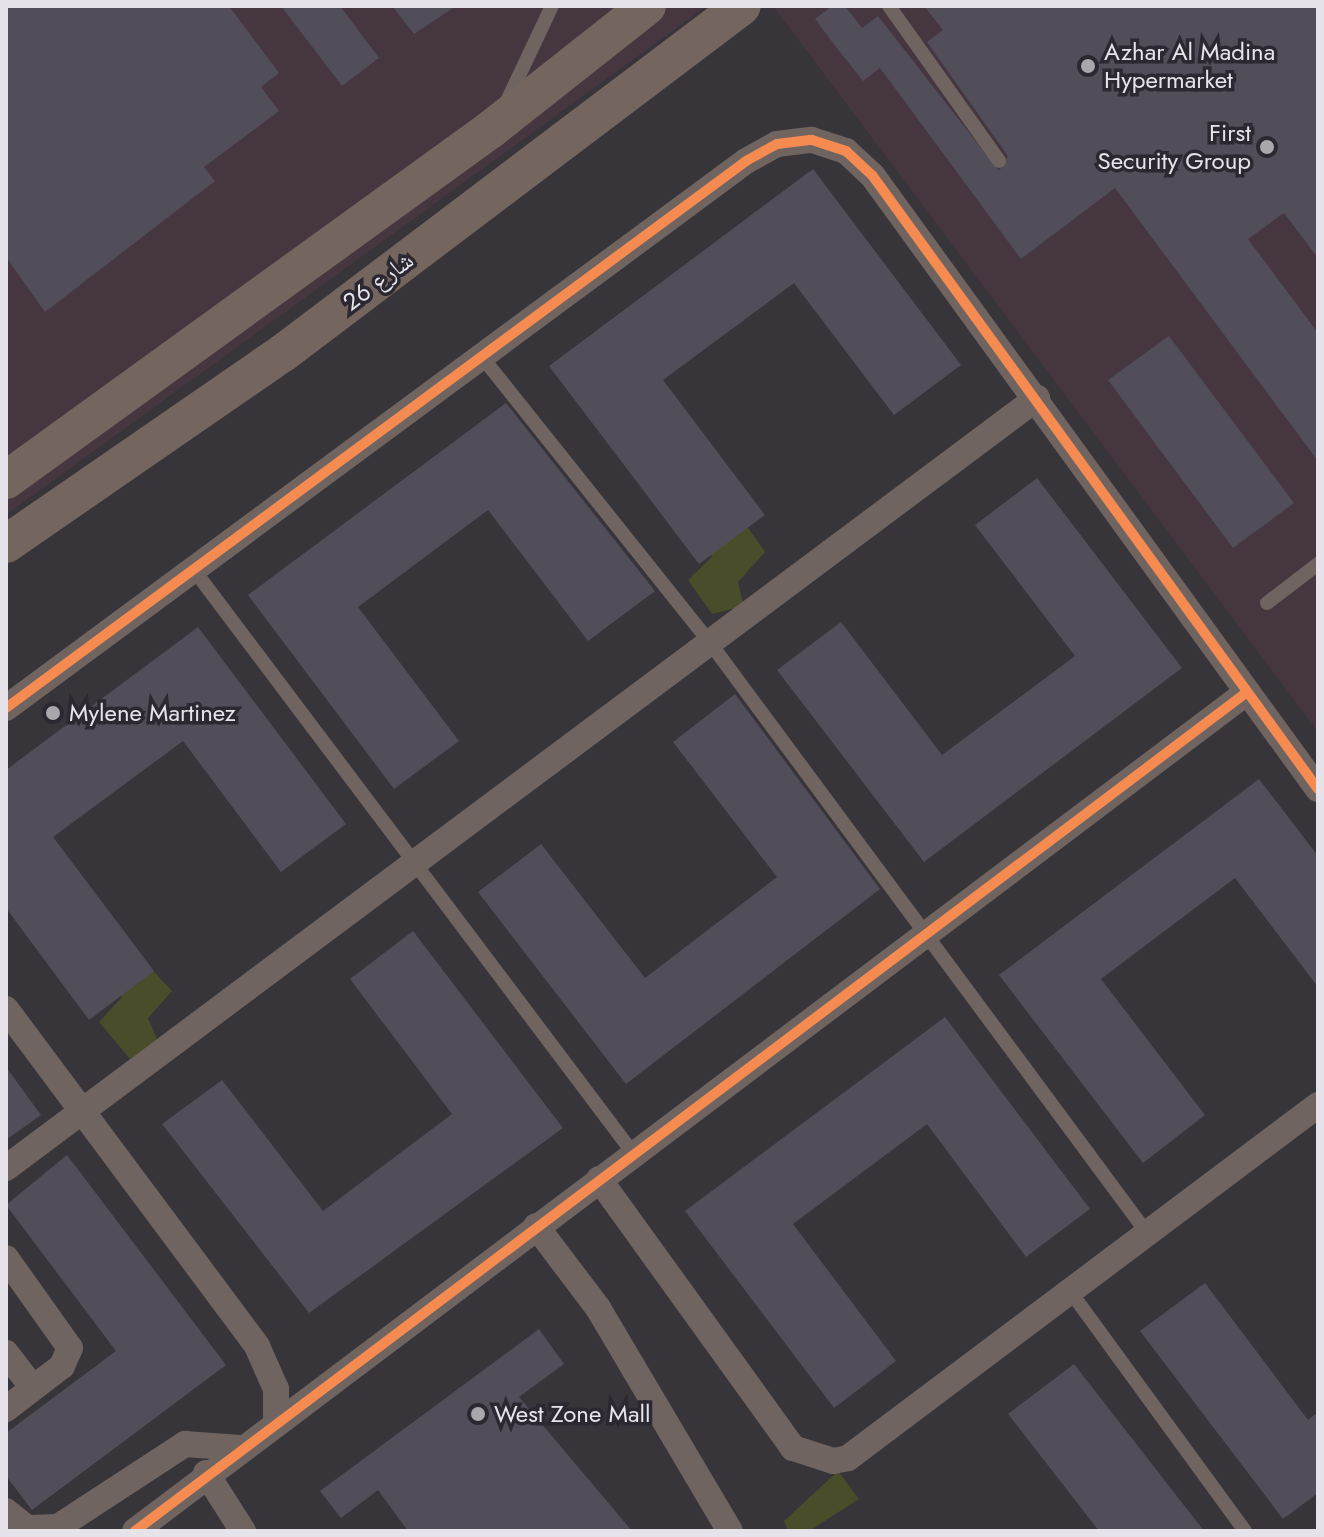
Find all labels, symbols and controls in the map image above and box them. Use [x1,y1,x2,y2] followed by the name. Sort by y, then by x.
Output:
[1104,38,1275,94] place label: Azhar Al Madina Hypermarket
[1079,57,1097,75] marker: Azhar Al Madina Hypermarket
[1098,119,1251,175] place label: First Security Group
[1258,138,1276,156] marker: First Security Group
[337,245,419,317] street label: شارع 26
[69,699,236,727] place label: Mylene Martinez
[44,704,62,722] marker: Mylene Martinez
[494,1400,650,1428] place label: West Zone Mall
[469,1405,487,1423] marker: West Zone Mall

